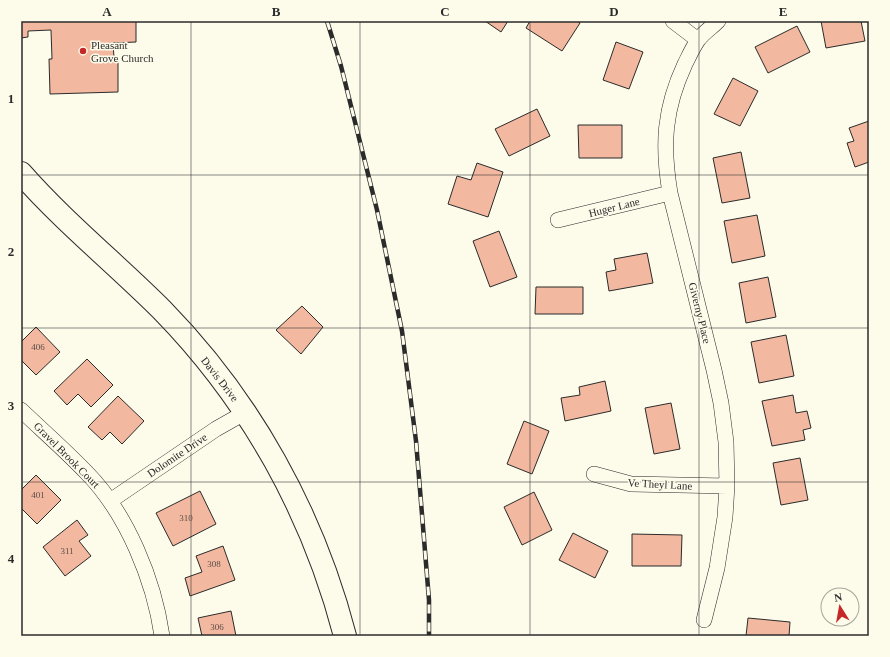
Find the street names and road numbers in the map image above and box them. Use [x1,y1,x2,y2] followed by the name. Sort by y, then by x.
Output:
[587,195,641,219] street label: Huger Lane
[687,281,713,345] street label: Giverny Place
[199,354,241,404] street label: Davis Drive
[32,420,102,490] street label: Gravel Brook Court
[145,431,209,479] street label: Dolomite Drive
[627,476,693,492] street label: Ve Theyl Lane

